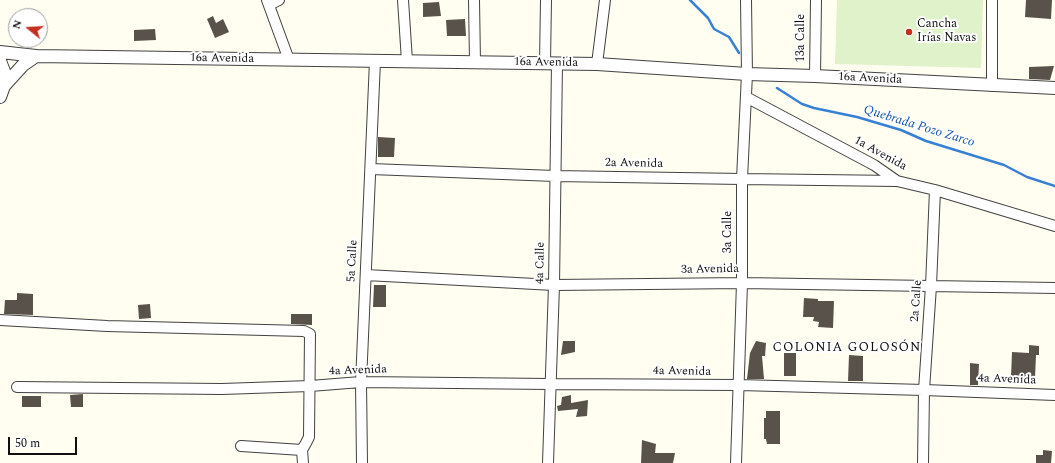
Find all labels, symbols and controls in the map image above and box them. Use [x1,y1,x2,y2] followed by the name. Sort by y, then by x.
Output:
[8,8,48,48] north arrow
[795,14,809,62] street label: 13a Calle
[8,18,27,31] text: N
[917,18,976,46] place label: Cancha Irías Navas
[904,27,914,37] marker: Cancha Irías Navas
[190,51,254,67] street label: 16a Avenida
[514,55,578,71] street label: 16a Avenida
[838,70,902,88] street label: 16a Avenida
[862,103,976,151] water label: Quebrada Pozo Zarco
[851,134,909,174] street label: 1a Avenida
[605,156,663,172] street label: 2a Avenida
[722,211,736,253] street label: 3a Calle
[345,240,361,282] street label: 5a Calle
[533,242,549,284] street label: 4a Calle
[681,262,739,278] street label: 3a Avenida
[908,279,926,323] street label: 2a Calle
[773,340,921,356] district label: COLONIA GOLOSÓN
[329,363,387,379] street label: 4a Avenida
[653,364,711,380] street label: 4a Avenida
[978,372,1036,388] street label: 4a Avenida
[10,429,79,455] scale bar
[15,434,40,453] text: 50 m

